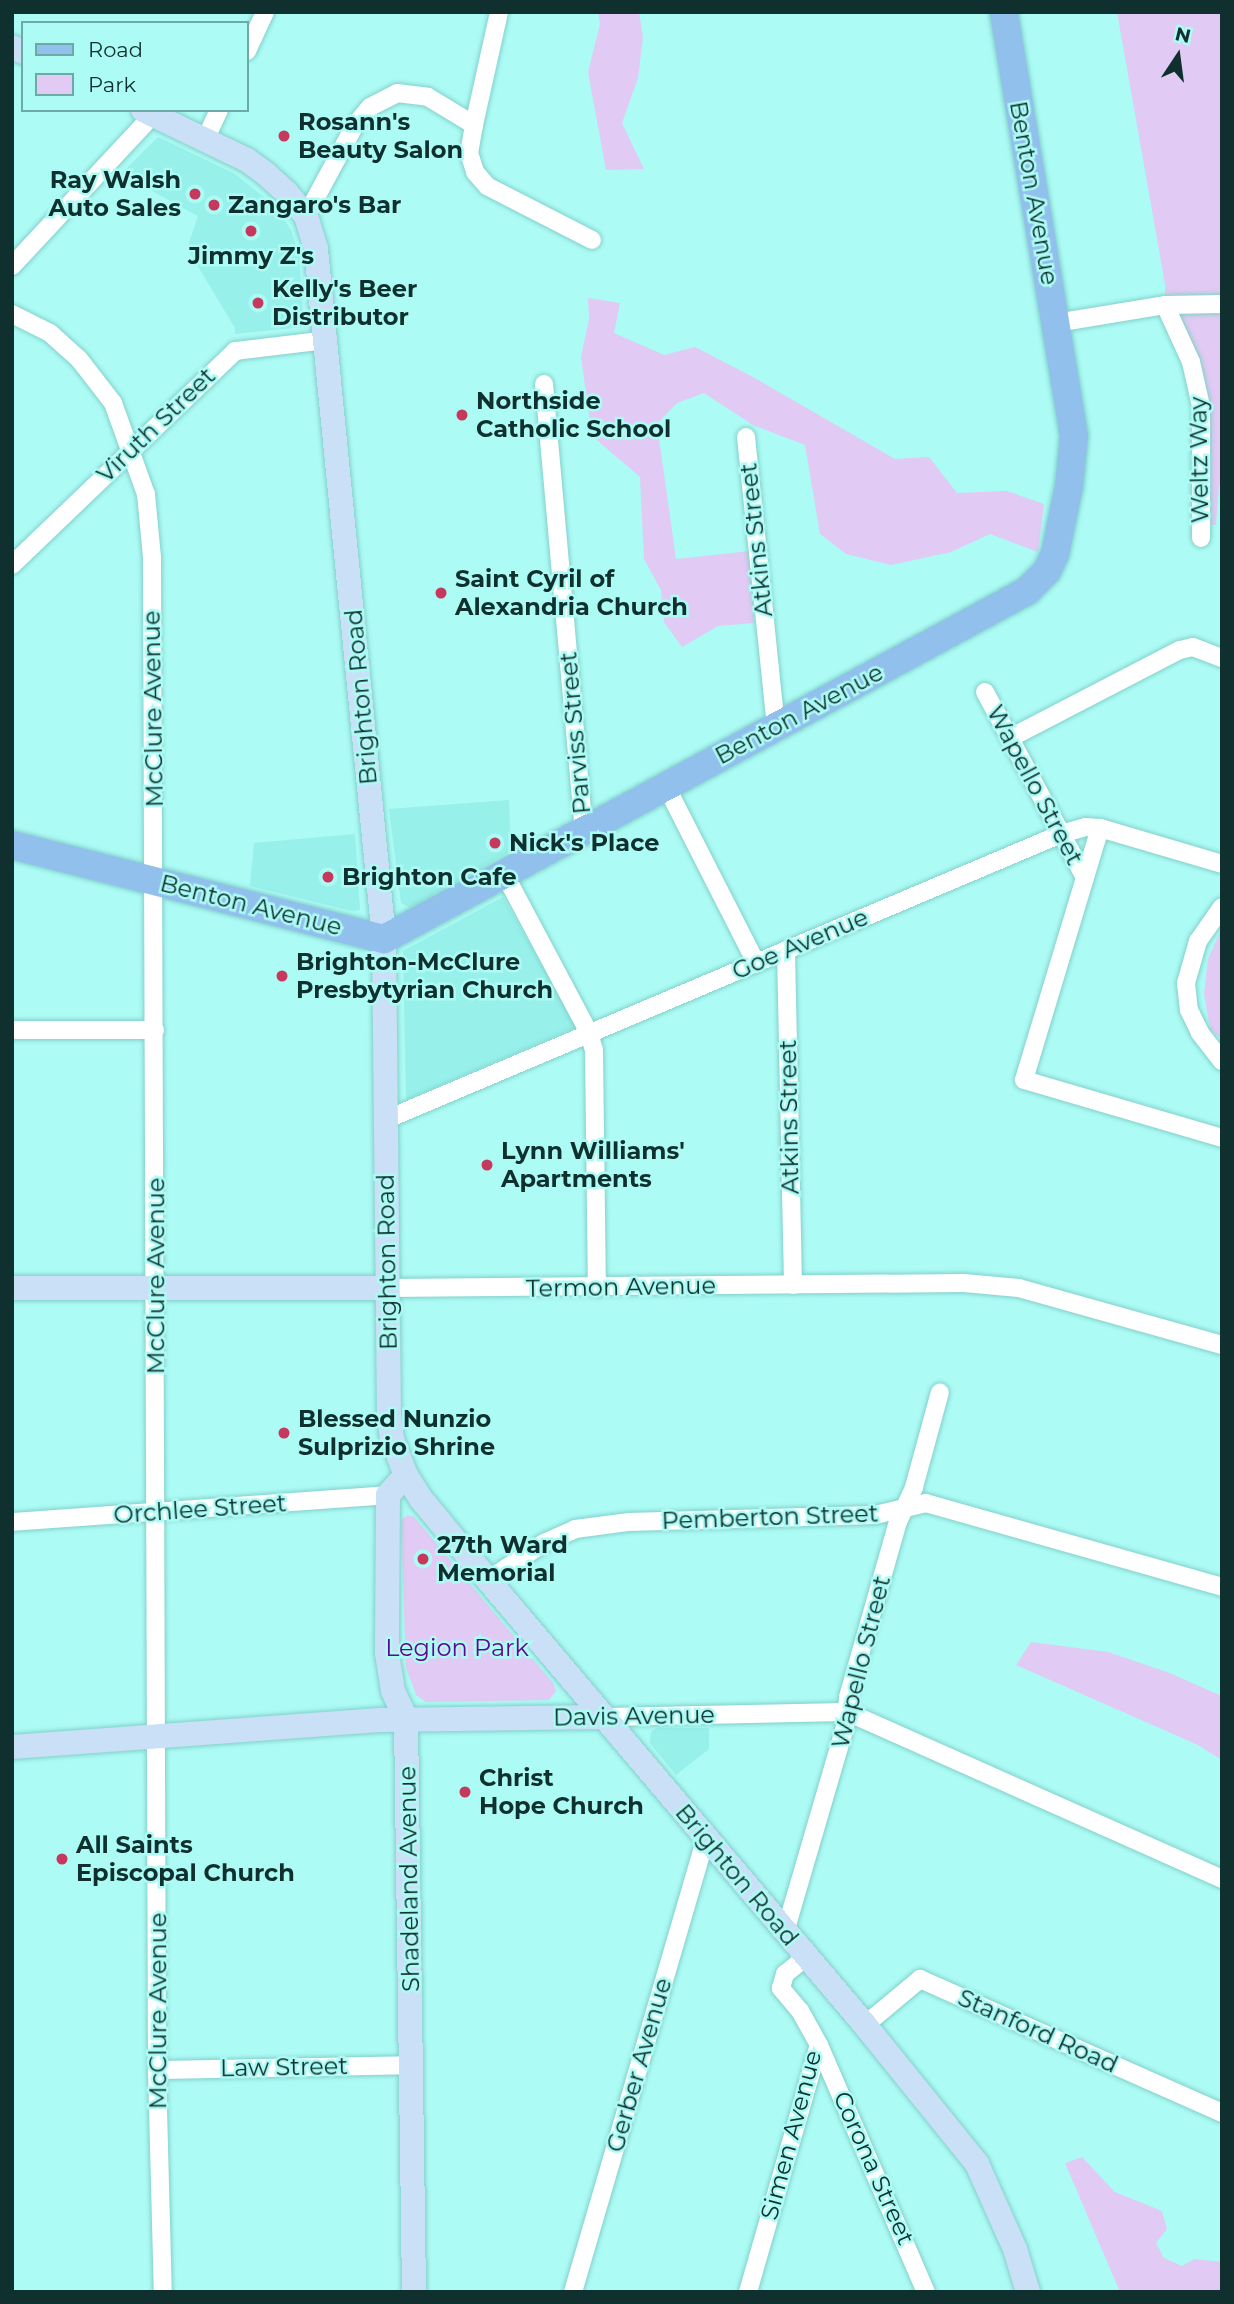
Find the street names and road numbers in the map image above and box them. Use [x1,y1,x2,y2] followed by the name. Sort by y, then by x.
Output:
[1004,99,1064,287] street label: Benton Avenue
[91,361,221,489] street label: Viruth Street
[1183,397,1215,523] street label: Weltz Way
[734,462,778,618] street label: Atkins Street
[339,608,383,786] street label: Brighton Road
[137,610,169,808] street label: McClure Avenue
[554,651,596,815] street label: Parviss Street
[710,658,888,770] street label: Benton Avenue
[981,700,1089,870] street label: Wapello Street
[157,868,345,942] street label: Benton Avenue
[728,902,872,986] street label: Goe Avenue
[773,1040,805,1194] street label: Atkins Street
[371,1174,403,1350] street label: Brighton Road
[142,1178,170,1374] street label: McClure Avenue
[526,1271,716,1303] street label: Termon Avenue
[113,1489,287,1529] street label: Orchlee Street
[661,1499,879,1535] street label: Pemberton Street
[826,1573,896,1751] street label: Wapello Street
[553,1700,715,1732] street label: Davis Avenue
[393,1766,425,1992] street label: Shadeland Avenue
[669,1798,805,1952] street label: Brighton Road
[144,1913,172,2109] street label: McClure Avenue
[600,1975,678,2155] street label: Gerber Avenue
[954,1983,1122,2079] street label: Stanford Road
[755,2047,827,2223] street label: Simen Avenue
[220,2051,348,2083] street label: Law Street
[827,2087,921,2249] street label: Corona Street

